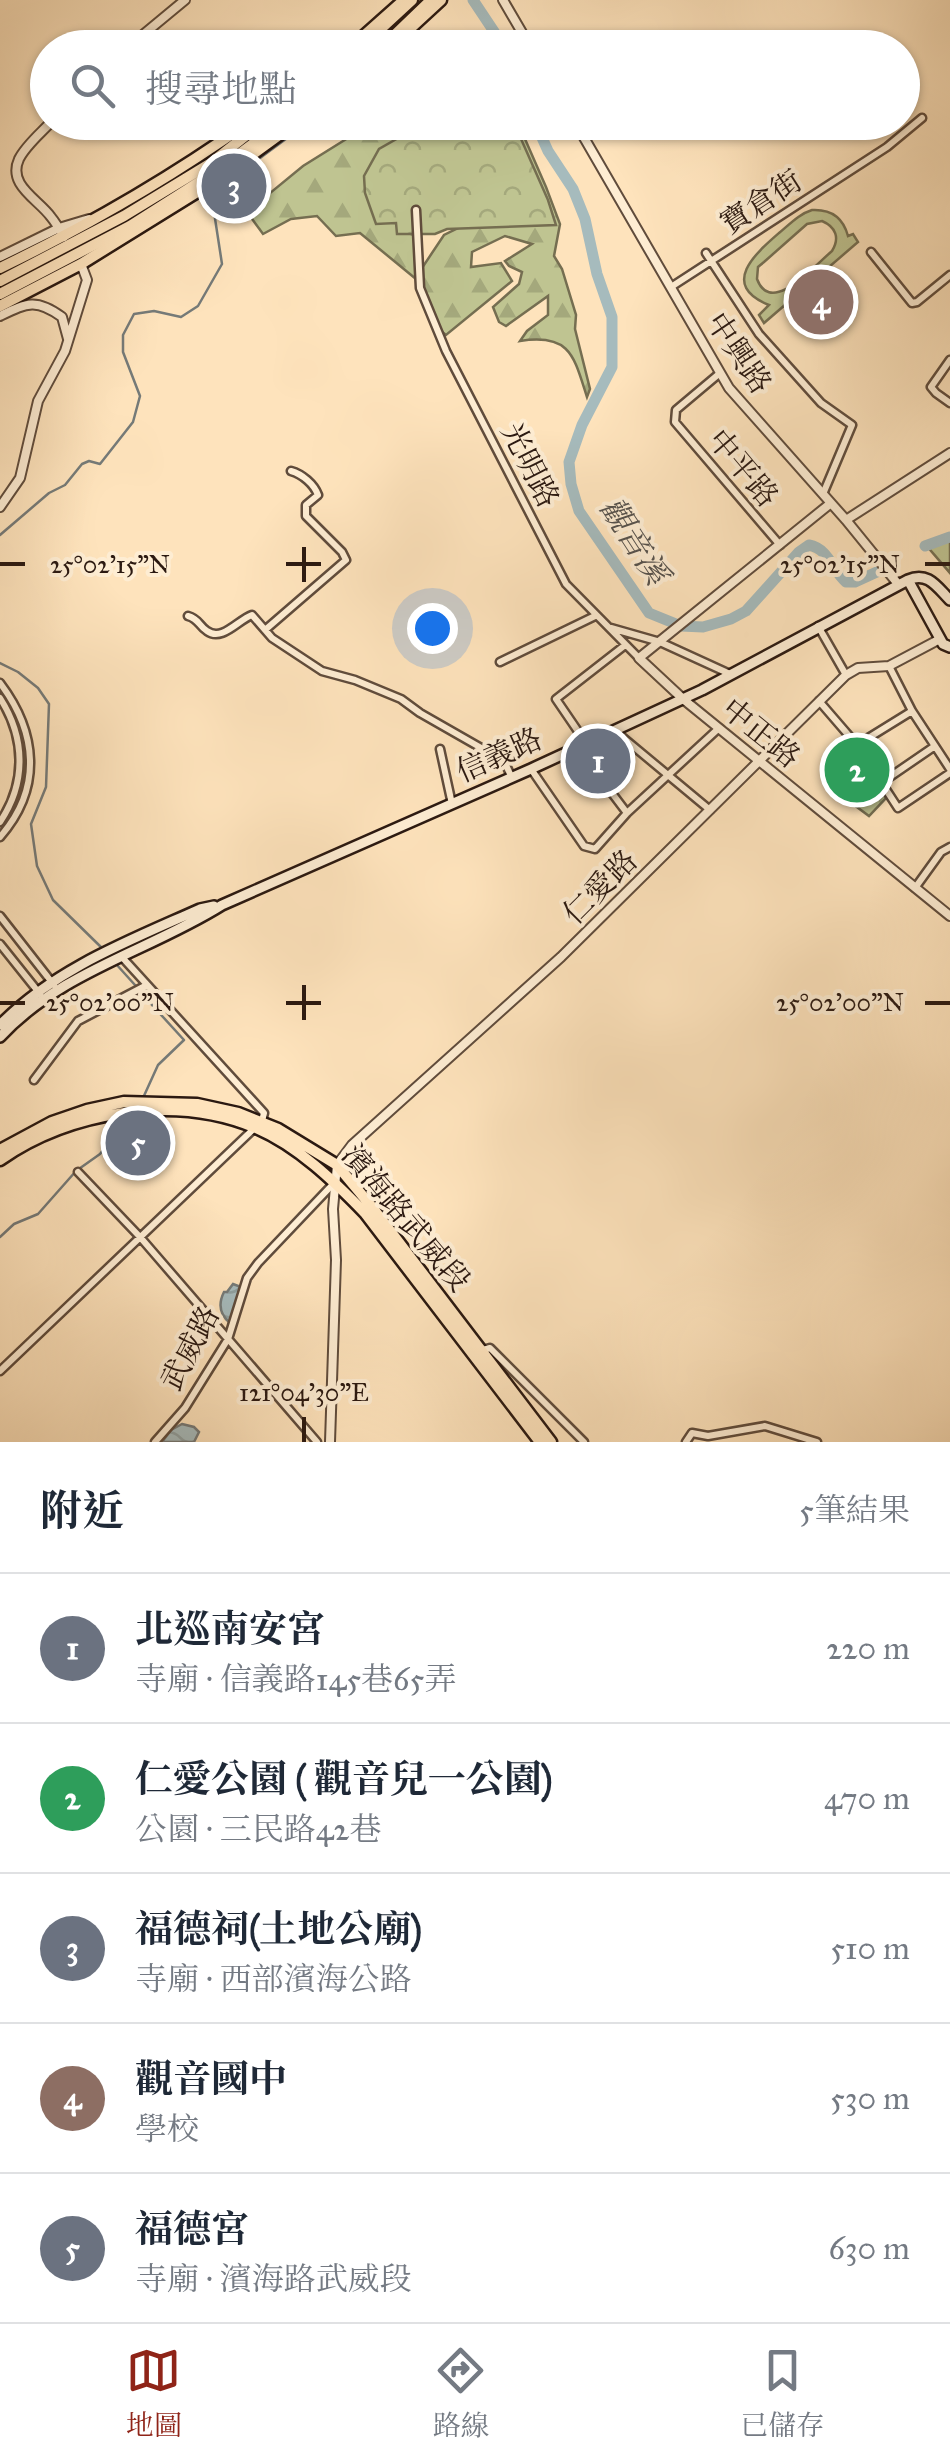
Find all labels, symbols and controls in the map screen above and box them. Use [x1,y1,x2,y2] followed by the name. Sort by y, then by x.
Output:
[30,30,920,140] search box
[65,58,120,113] icon: search
[145,66,297,112] text: 搜尋地點
[202,148,266,224] pin: 3
[713,162,809,242] street label: 寶倉街
[788,264,854,340] pin: 4
[699,306,779,400] street label: 中興路
[494,417,566,513] street label: 光明路
[700,422,786,514] street label: 中平路
[591,490,678,594] water label: 觀音溪
[50,549,170,580] text: 25°02'15"N
[780,549,900,580] text: 25°02'15"N
[407,603,458,654] your location
[715,691,807,775] street label: 中正路
[451,720,547,790] street label: 信義路
[566,724,630,798] pin: 1
[824,732,890,808] pin: 2
[555,842,645,932] street label: 仁愛路
[46,987,174,1018] text: 25°02'00"N
[776,987,904,1018] text: 25°02'00"N
[106,1106,170,1180] pin: 5
[334,1137,478,1299] street label: 濱海路武威段
[153,1300,227,1396] street label: 武威路
[239,1377,369,1408] text: 121°04'30"E
[40,1485,124,1537] text: 附近
[799,1491,910,1530] text: 5筆結果
[135,1606,325,1652] text: 北巡南安宮
[66,1629,79,1668] text: 1
[826,1629,910,1668] text: 220 m
[135,1660,456,1699] text: 寺廟 · 信義路145巷65弄
[135,1756,553,1802] text: 仁愛公園 ( 觀音兒一公園)
[65,1779,80,1818] text: 2
[824,1779,910,1818] text: 470 m
[135,1810,381,1849] text: 公園 · 三民路42巷
[135,1906,422,1952] text: 福德祠(土地公廟)
[66,1929,79,1968] text: 3
[830,1929,910,1968] text: 510 m
[135,1960,412,1999] text: 寺廟 · 西部濱海公路
[135,2056,287,2102] text: 觀音國中
[64,2079,81,2118] text: 4
[830,2079,910,2118] text: 530 m
[135,2110,199,2149] text: 學校
[135,2206,249,2252] text: 福德宮
[65,2229,80,2268] text: 5
[828,2229,910,2268] text: 630 m
[135,2260,412,2299] text: 寺廟 · 濱海路武威段
[126,2343,182,2443] tab: 地圖
[433,2343,489,2443] tab: 路線
[740,2343,824,2443] tab: 已儲存

